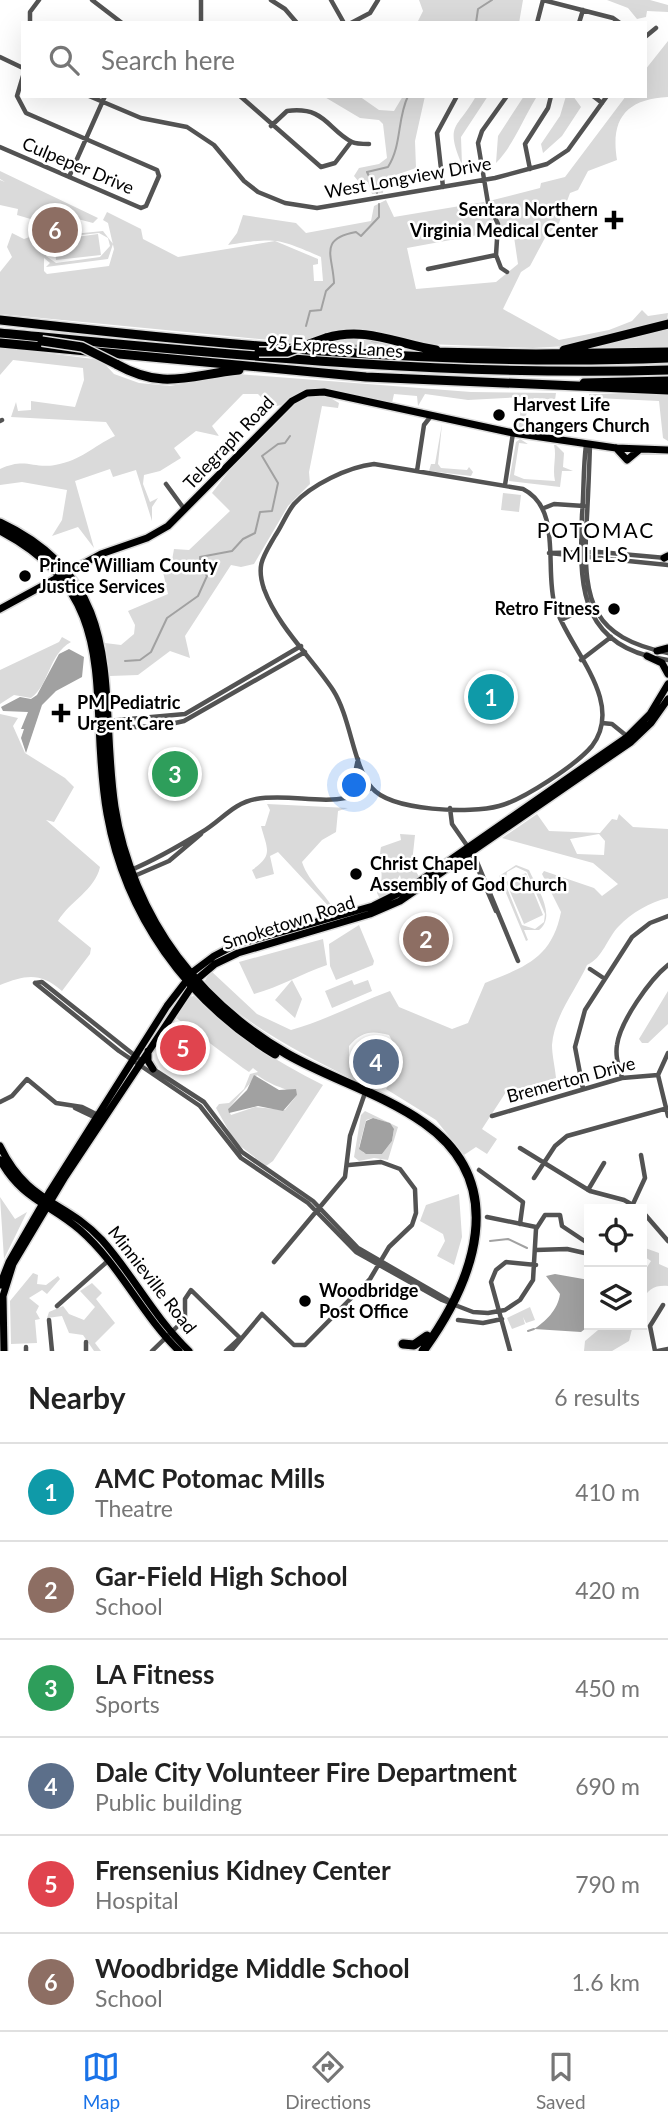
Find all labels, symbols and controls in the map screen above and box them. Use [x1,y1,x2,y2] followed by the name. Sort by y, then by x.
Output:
[21,21,647,98] search box
[45,41,83,79] icon: search
[101,44,235,76] text: Search here
[19,132,137,198] street label: Culpeper Drive
[323,152,493,202] street label: West Longview Drive
[409,198,598,241] place label: Sentara Northern Virginia Medical Center
[32,204,78,256] pin: 6
[604,210,624,230] marker: Sentara Northern Virginia Medical Center
[266,330,404,362] street label: 95 Express Lanes
[178,391,278,493] street label: Telegraph Road
[513,393,650,436] place label: Harvest Life Changers Church
[491,407,507,423] marker: Harvest Life Changers Church
[537,517,655,566] district label: POTOMAC MILLS
[39,554,218,597] place label: Prince William County Justice Services
[17,568,33,584] marker: Prince William County Justice Services
[495,597,600,619] place label: Retro Fitness
[606,601,622,617] marker: Retro Fitness
[468,671,514,723] pin: 1
[77,691,181,734] place label: PM Pediatric Urgent Care
[51,703,71,723] marker: PM Pediatric Urgent Care
[152,748,198,800] pin: 3
[337,768,371,802] your location
[369,852,567,895] place label: Christ Chapel Assembly of God Church
[348,866,364,882] marker: Christ Chapel Assembly of God Church
[220,890,358,954] street label: Smoketown Road
[403,913,449,965] pin: 2
[160,1022,206,1074] pin: 5
[353,1036,399,1088] pin: 4
[504,1051,637,1107] street label: Bremerton Drive
[584,1204,647,1330] map controls
[584,1204,647,1267] button: locate
[104,1221,202,1338] street label: Minnieville Road
[584,1267,647,1330] button: layers
[319,1279,419,1322] place label: Woodbridge Post Office
[297,1293,313,1309] marker: Woodbridge Post Office
[28,1379,126,1415] text: Nearby
[554,1383,640,1411] text: 6 results
[95,1462,325,1494] text: AMC Potomac Mills
[44,1478,58,1506] text: 1
[575,1478,640,1506] text: 410 m
[95,1494,173,1522] text: Theatre
[95,1560,348,1592] text: Gar-Field High School
[44,1576,58,1604] text: 2
[575,1576,640,1604] text: 420 m
[95,1592,163,1620] text: School
[95,1658,214,1690] text: LA Fitness
[44,1674,58,1702] text: 3
[575,1674,640,1702] text: 450 m
[95,1690,160,1718] text: Sports
[95,1756,517,1788] text: Dale City Volunteer Fire Department
[44,1772,58,1800] text: 4
[575,1772,640,1800] text: 690 m
[95,1788,242,1816] text: Public building
[95,1854,391,1886] text: Frensenius Kidney Center
[44,1870,58,1898] text: 5
[575,1870,640,1898] text: 790 m
[95,1886,179,1914] text: Hospital
[95,1952,410,1984] text: Woodbridge Middle School
[44,1968,58,1996] text: 6
[571,1968,640,1996] text: 1.6 km
[95,1984,163,2012] text: School
[82,2048,120,2113] tab: Map
[285,2048,371,2113] tab: Directions
[536,2048,586,2113] tab: Saved

